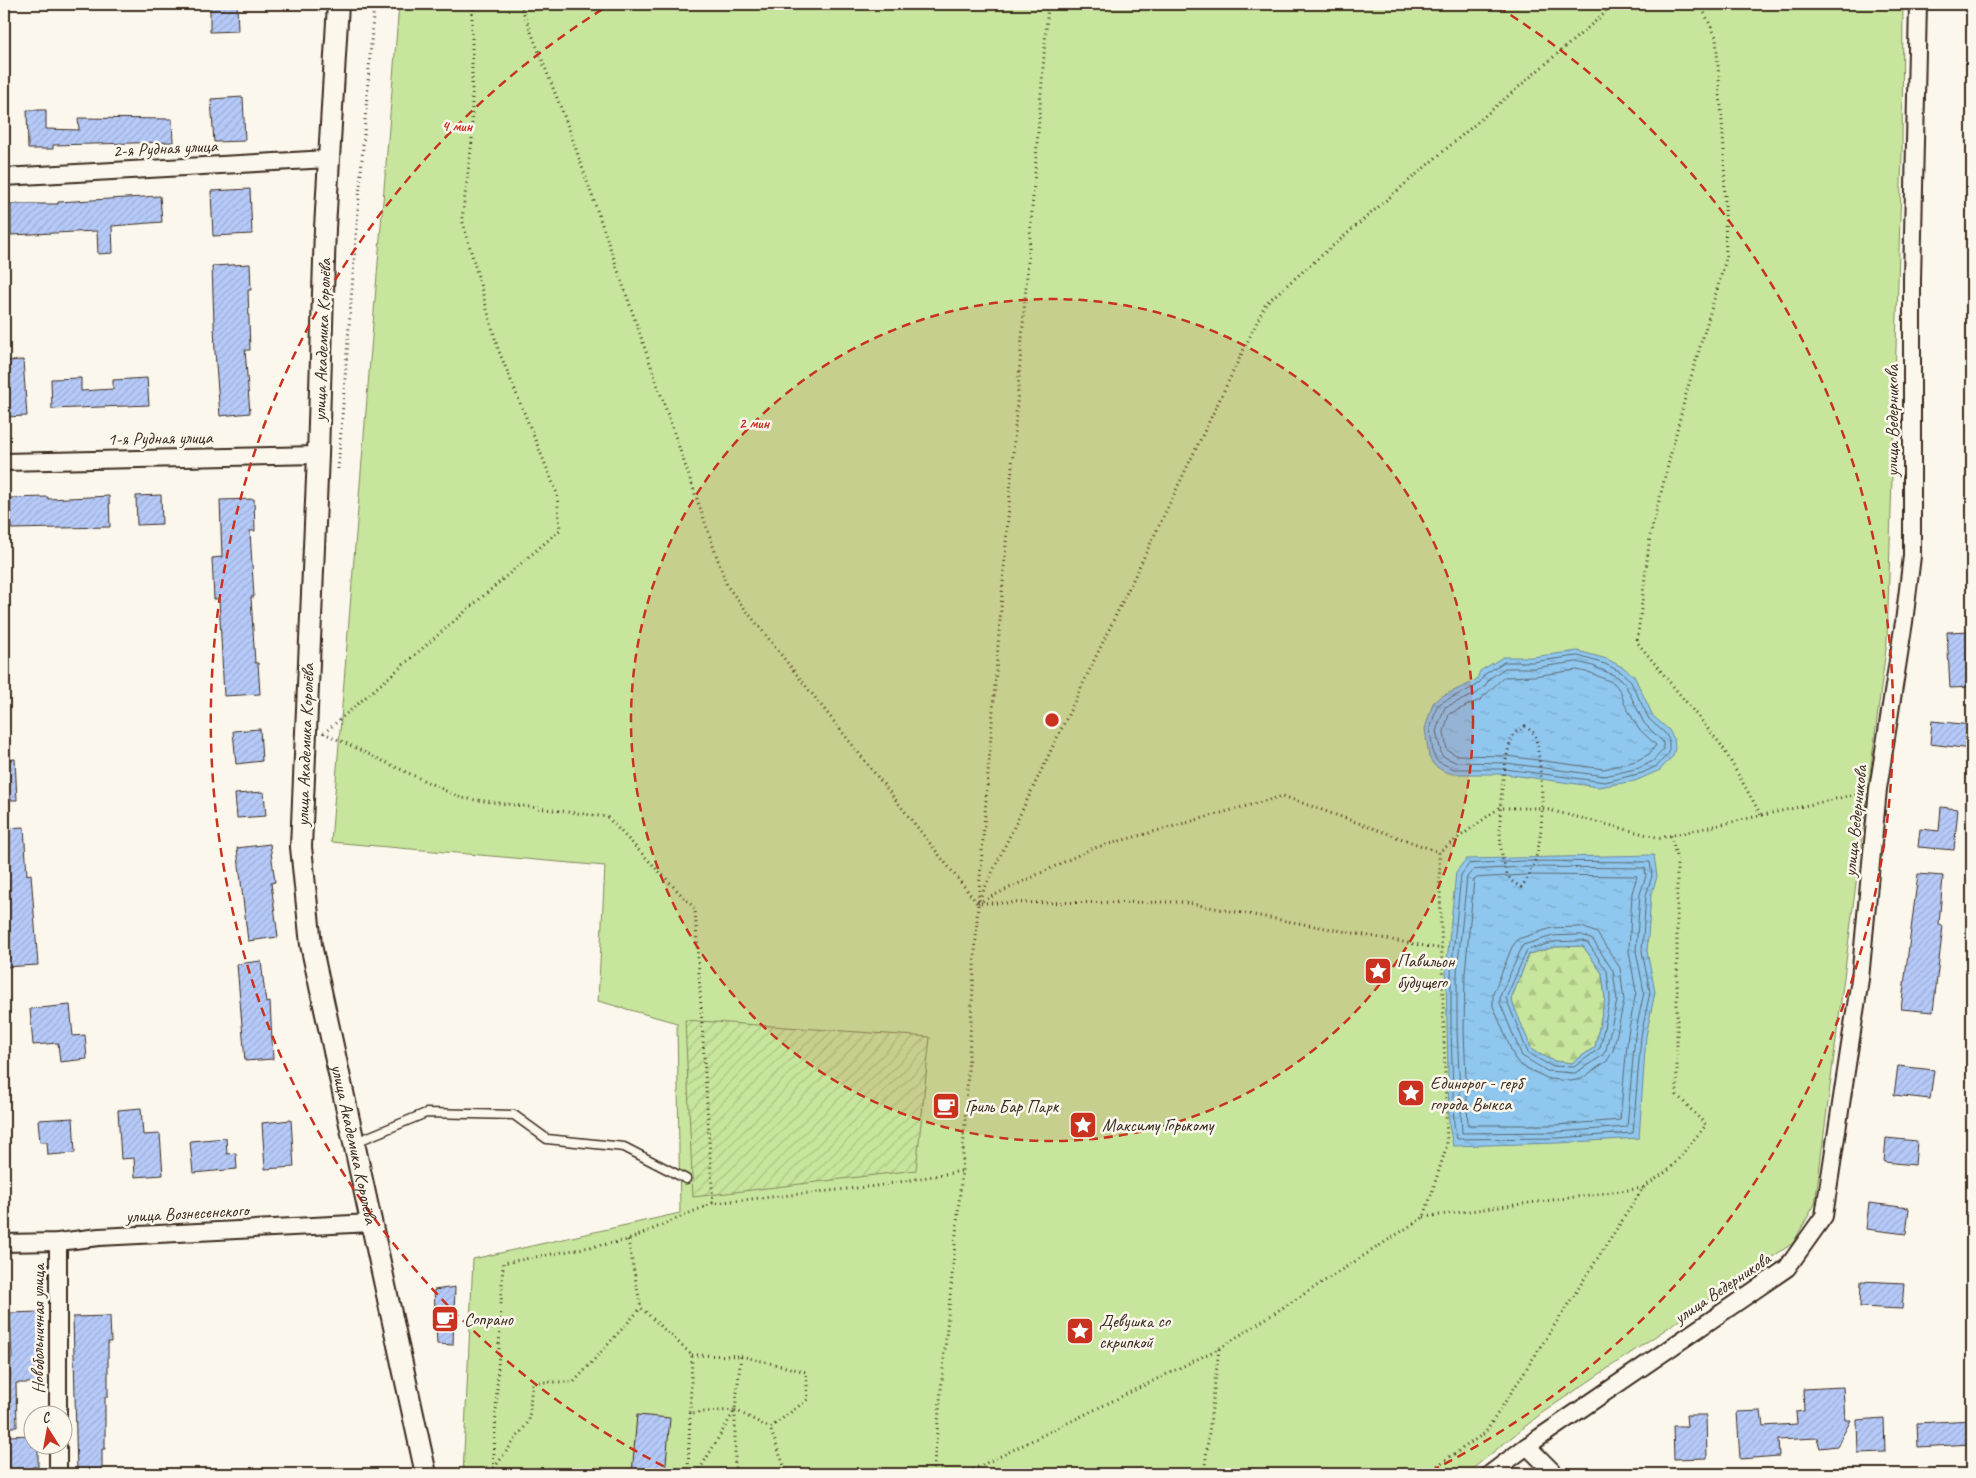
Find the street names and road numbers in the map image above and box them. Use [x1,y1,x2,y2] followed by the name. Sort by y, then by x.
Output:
[112,134,219,162] street label: 2-я Рудная улица
[308,257,336,423] street label: улица Академика Королёва
[1881,363,1903,478] street label: улица Ведерникова
[107,426,214,450] street label: 1-я Рудная улица
[291,662,319,828] street label: улица Академика Королёва
[1838,763,1872,879] street label: улица Ведерникова
[326,1061,383,1227] street label: улица Академика Королёва
[124,1199,251,1227] street label: улица Вознесенского
[1669,1247,1776,1329] street label: улица Ведерникова
[27,1263,49,1394] street label: Новобольничная улица

